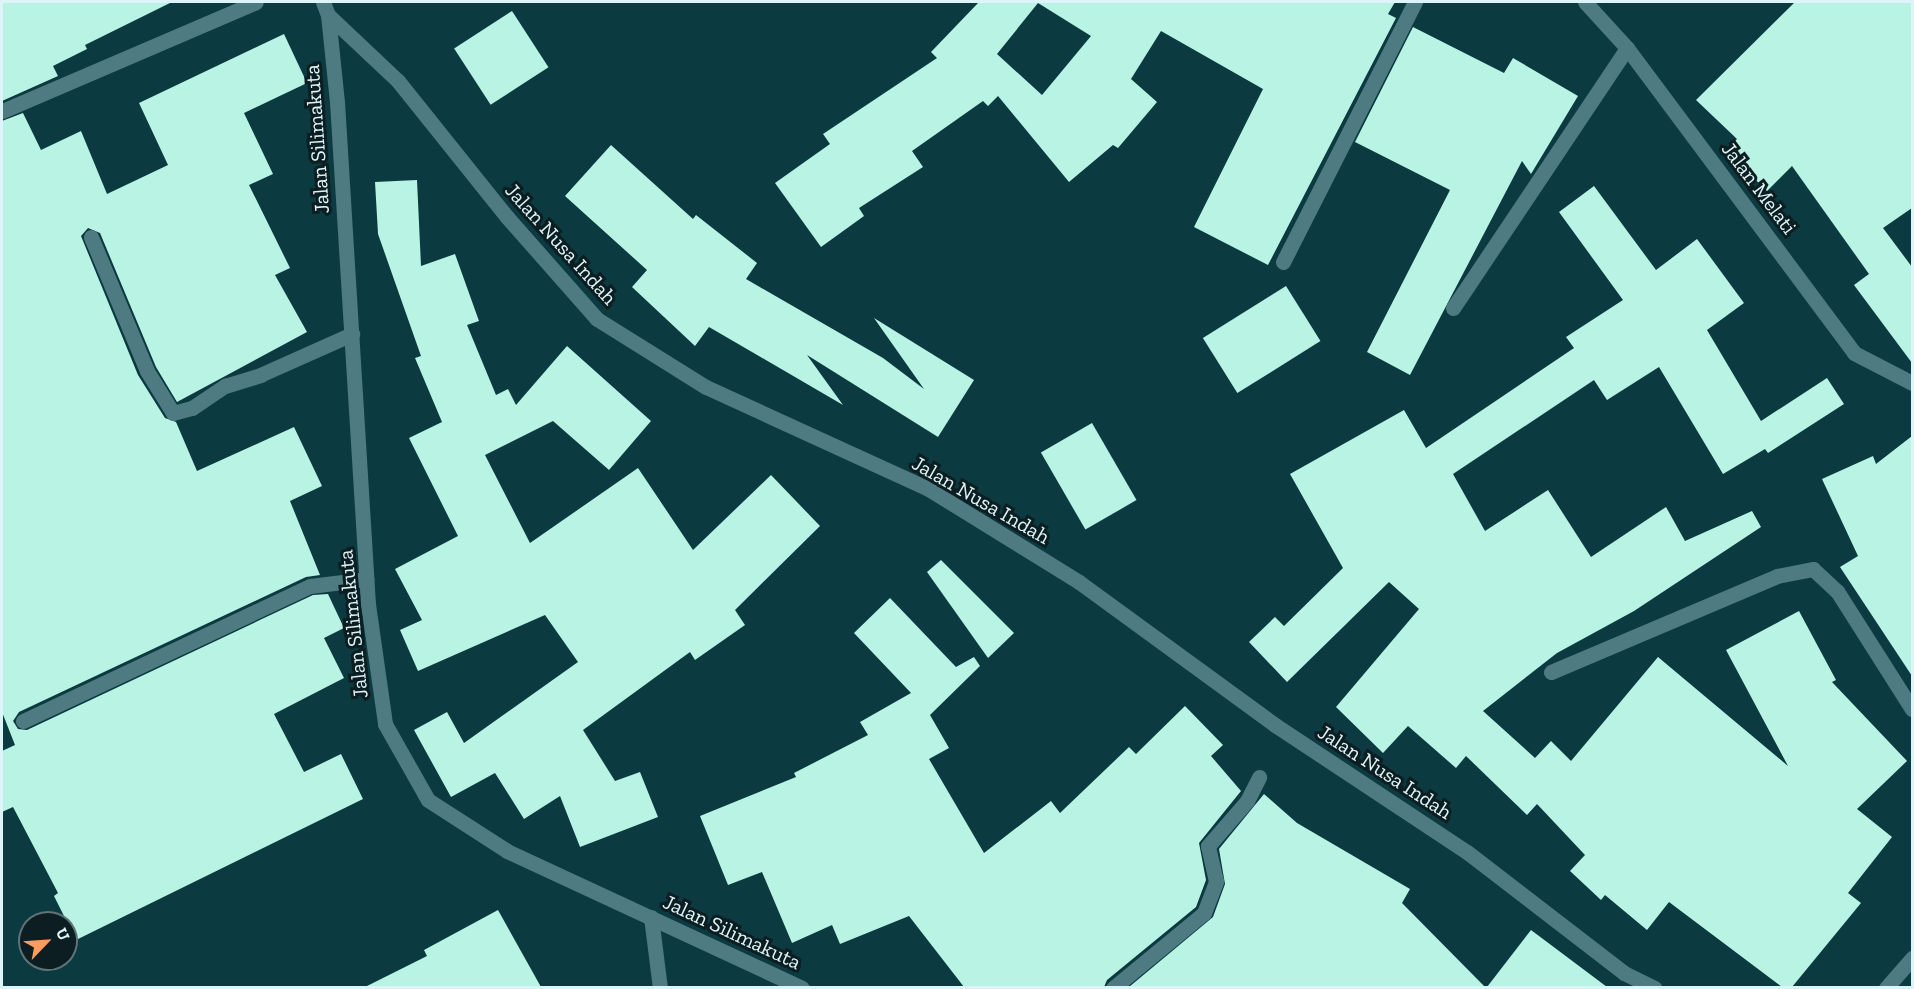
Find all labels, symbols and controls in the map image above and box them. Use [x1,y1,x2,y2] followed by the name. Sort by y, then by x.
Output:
[299,64,335,214] street label: Jalan Silimakuta
[1716,137,1802,239] street label: Jalan Melati
[500,178,622,310] street label: Jalan Nusa Indah
[908,450,1054,550] street label: Jalan Nusa Indah
[333,549,373,699] street label: Jalan Silimakuta
[1313,719,1457,825] street label: Jalan Nusa Indah
[659,889,805,975] street label: Jalan Silimakuta
[18,911,78,971] north arrow
[52,925,74,943] text: U

